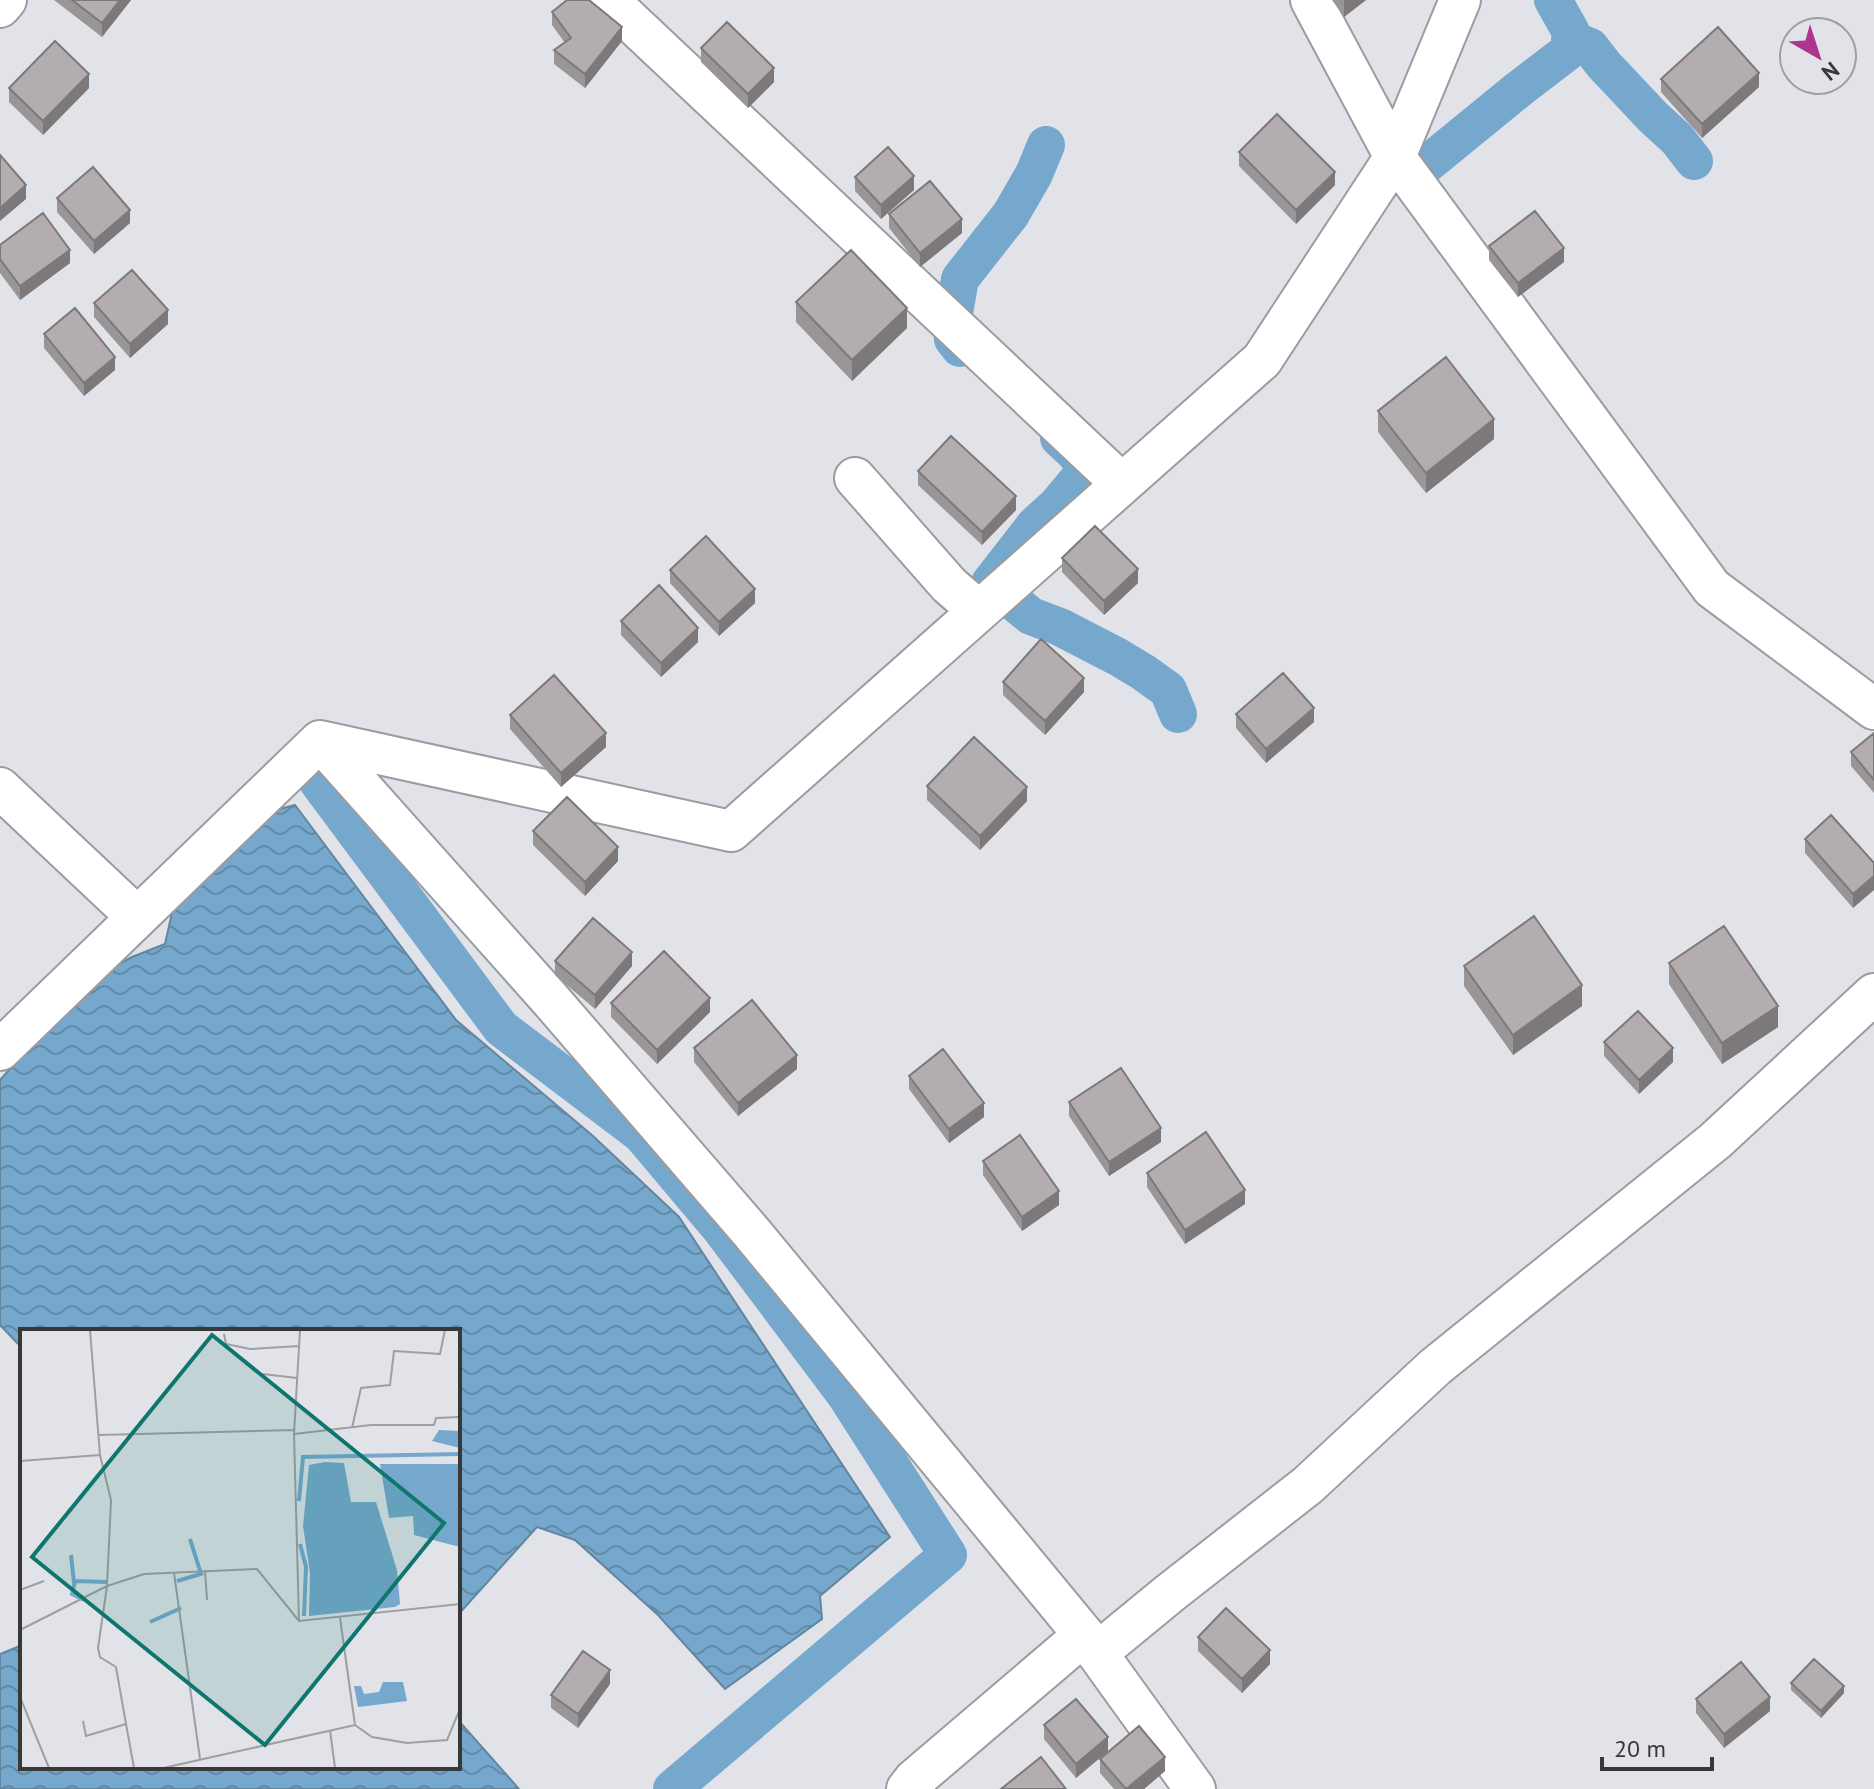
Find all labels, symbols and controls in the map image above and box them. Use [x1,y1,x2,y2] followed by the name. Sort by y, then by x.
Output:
[1778,16,1858,96] north arrow
[1816,56,1845,87] text: N
[20,1329,460,1769] inset map
[1602,1721,1712,1771] scale bar
[1614,1733,1666,1764] text: 20 m

